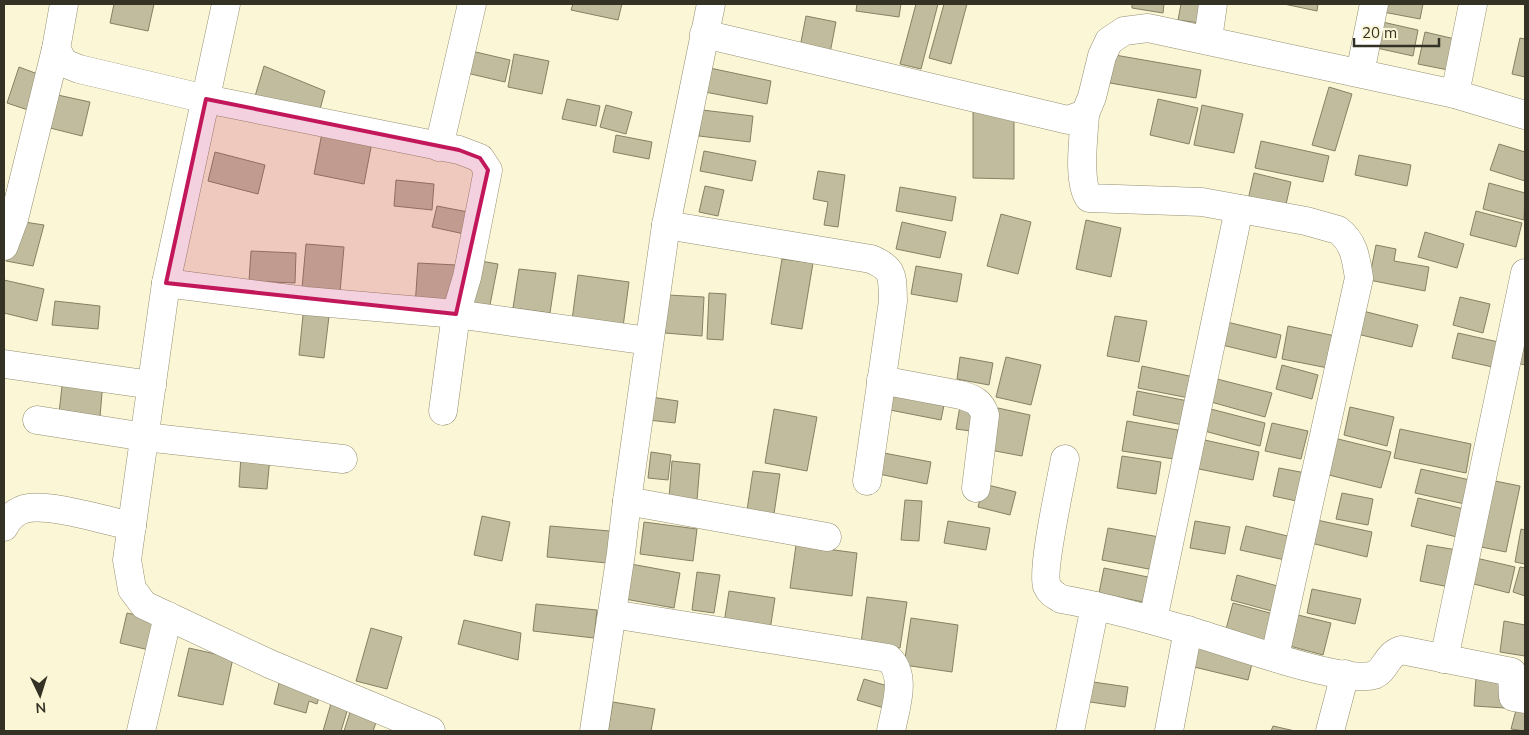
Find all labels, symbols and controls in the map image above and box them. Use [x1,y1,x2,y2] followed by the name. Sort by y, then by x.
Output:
[1354,15,1439,47] scale bar
[1362,23,1397,42] text: 20 m
[15,670,65,720] north arrow
[35,699,47,717] text: N

